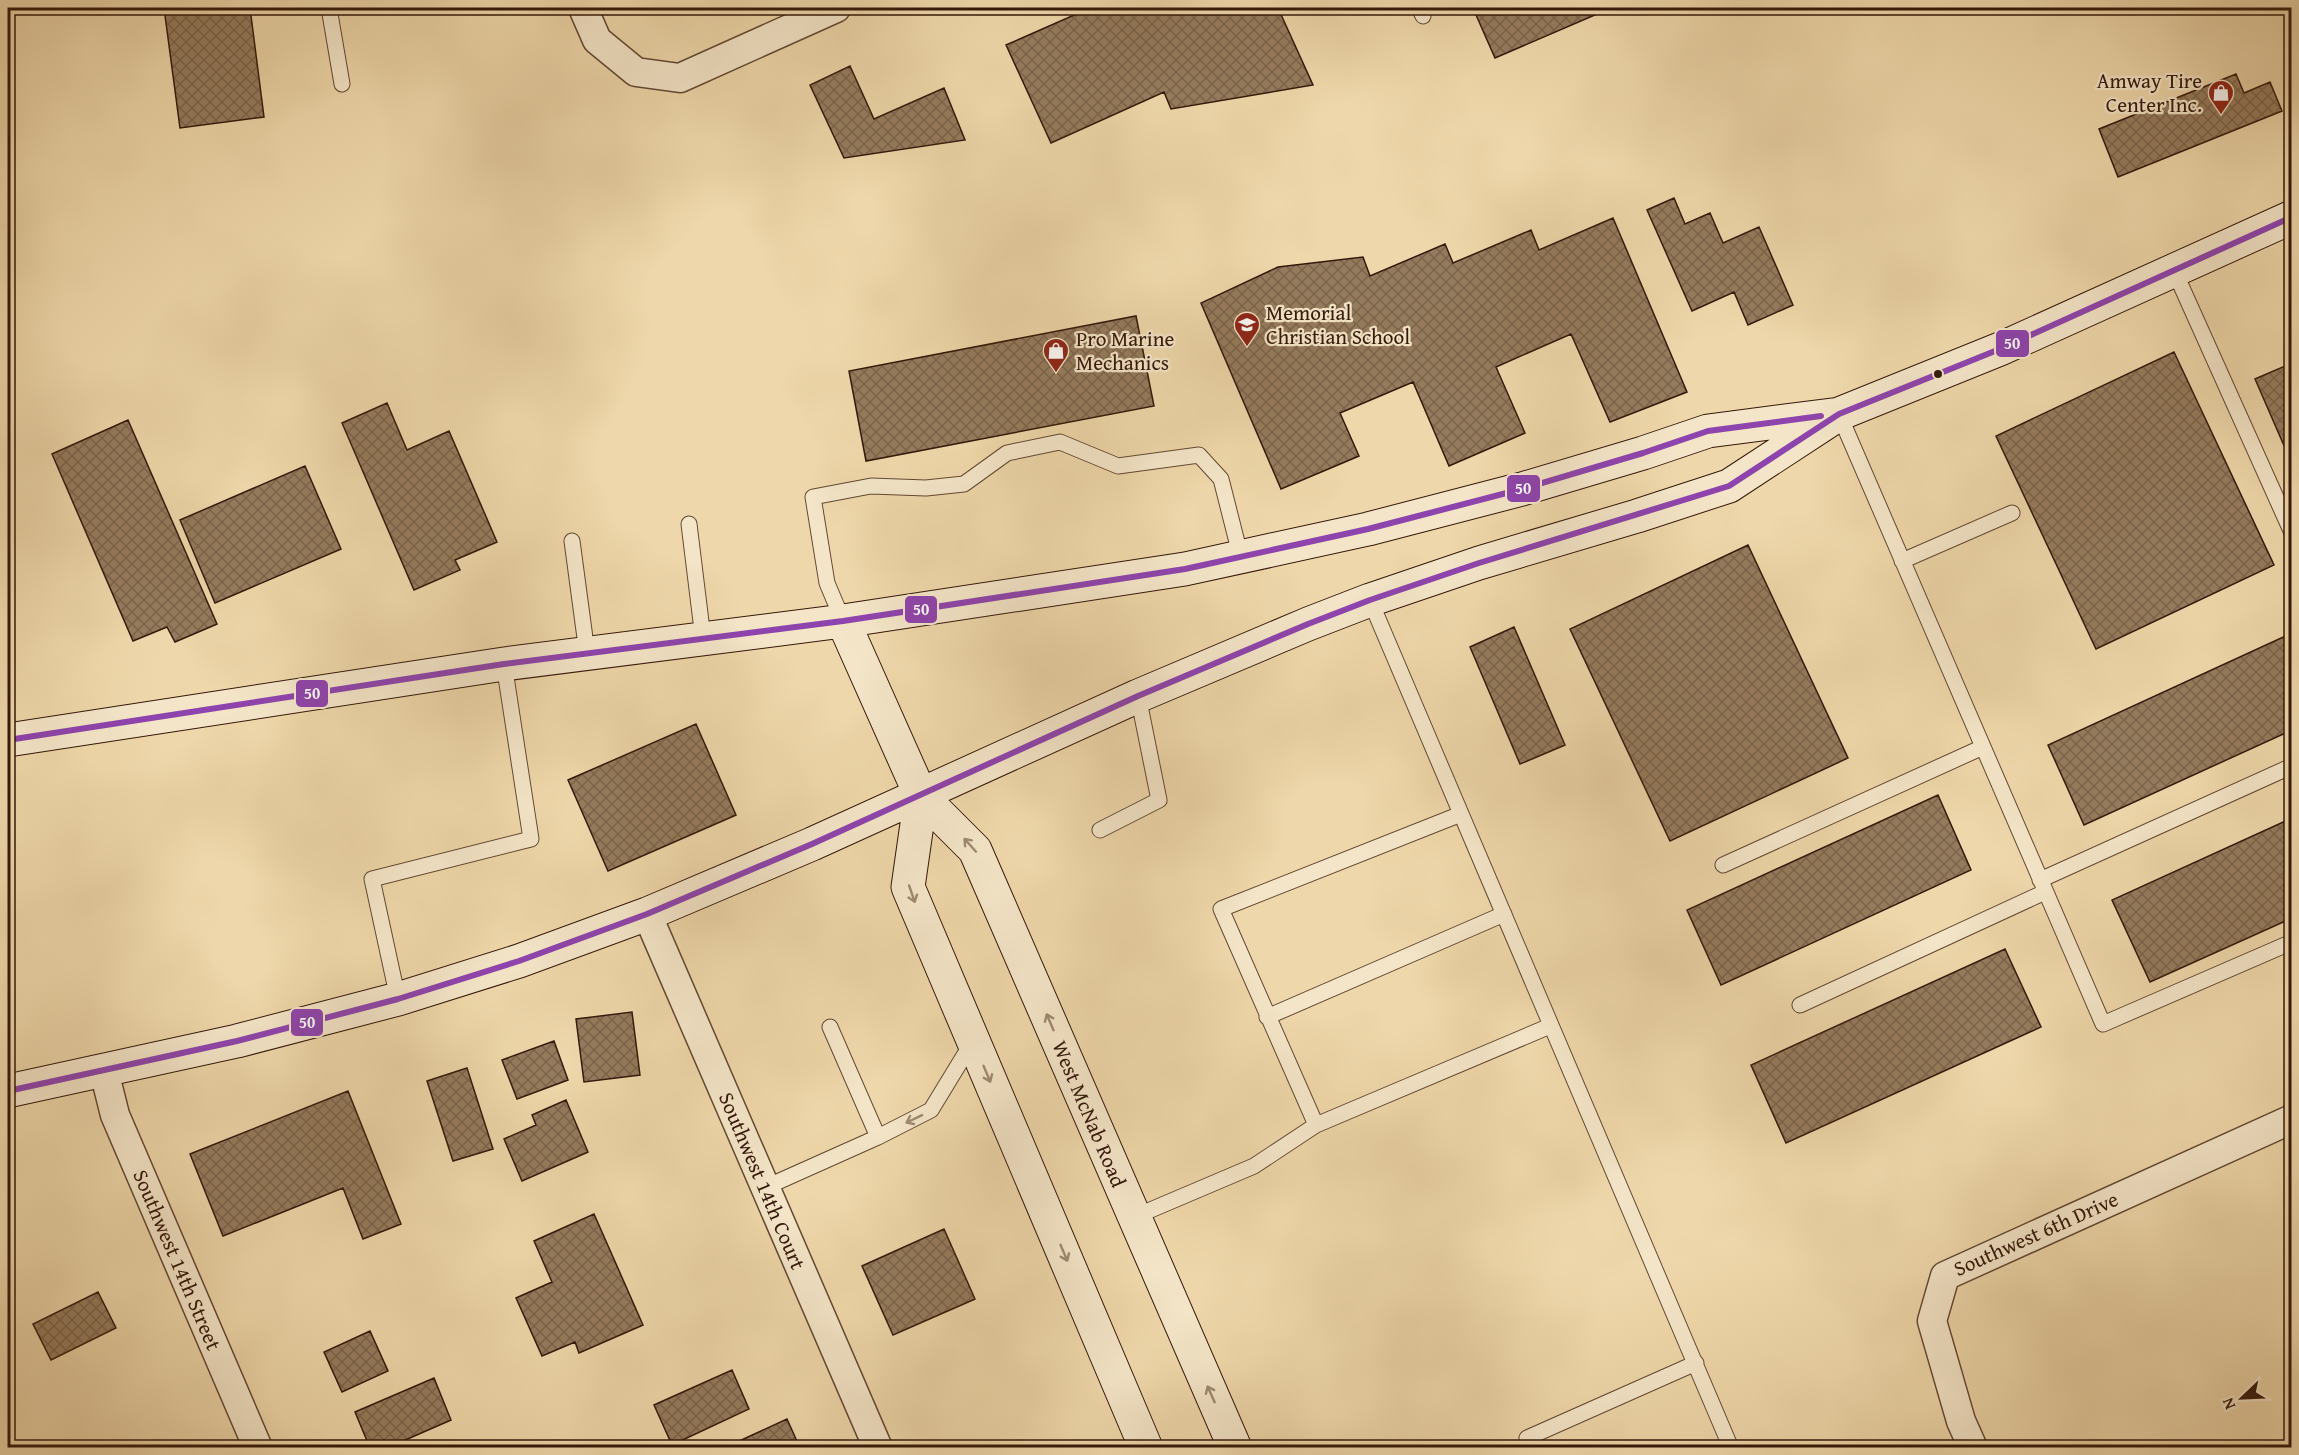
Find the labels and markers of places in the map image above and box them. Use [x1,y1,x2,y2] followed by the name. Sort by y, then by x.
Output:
[2097,65,2202,120] place label: Amway Tire Center Inc.
[2206,78,2236,116] shop icon: Amway Tire Center Inc.
[1266,297,1410,352] place label: Memorial Christian School
[1232,310,1262,348] school or university icon: Memorial Christian School
[1076,323,1174,378] place label: Pro Marine Mechanics
[1041,336,1071,374] shop icon: Pro Marine Mechanics
[1932,368,1944,380] unlabelled marker

